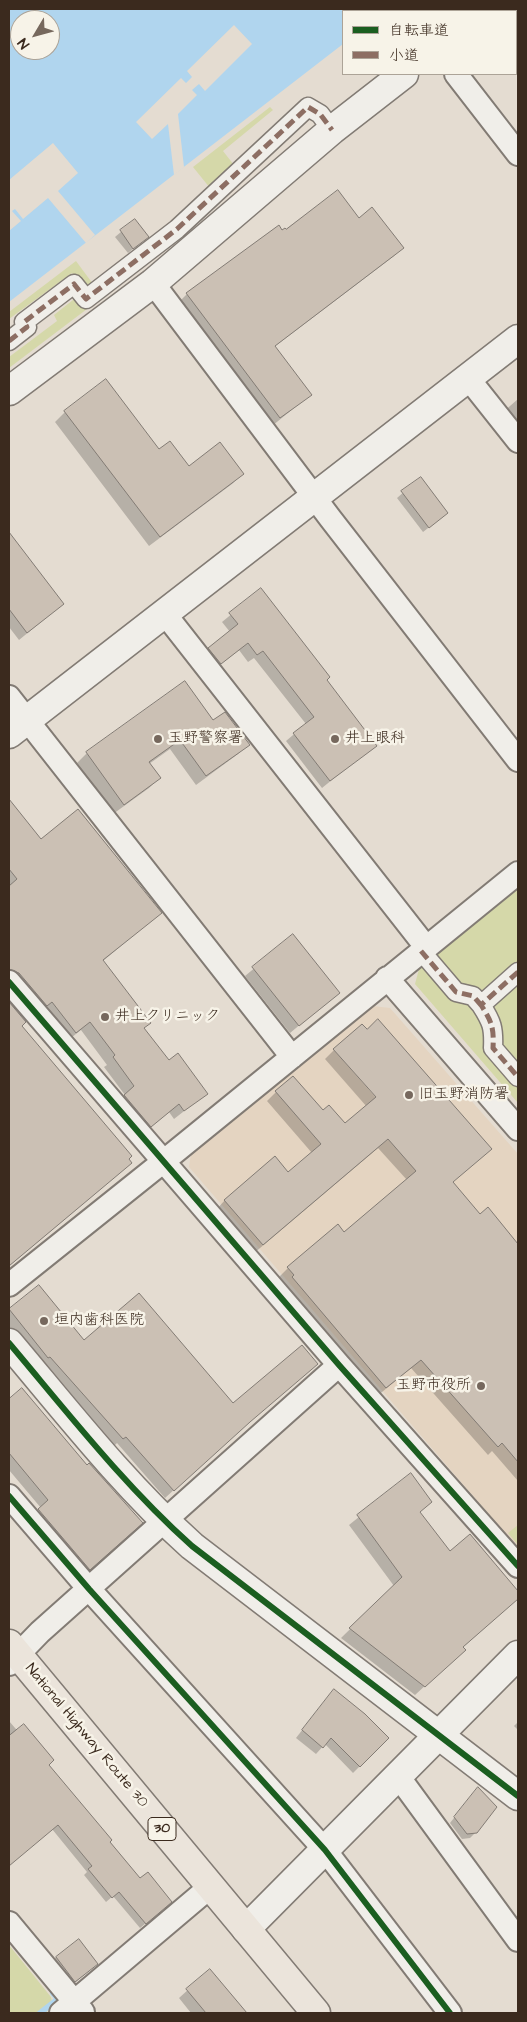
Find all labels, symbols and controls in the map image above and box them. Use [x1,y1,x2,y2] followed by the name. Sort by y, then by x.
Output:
[10,10,60,60] north arrow
[342,10,517,75] legend
[389,20,449,41] text: 自転車道
[13,34,34,53] text: N
[389,45,419,66] text: 小道
[168,730,243,748] place label: 玉野警察署
[345,730,405,748] place label: 井上眼科
[152,733,164,745] marker: 玉野警察署
[329,733,341,745] marker: 井上眼科
[115,1008,220,1026] place label: 井上クリニック
[99,1011,111,1023] marker: 井上クリニック
[419,1086,509,1104] place label: 旧玉野消防署
[403,1089,415,1101] marker: 旧玉野消防署
[54,1312,144,1330] place label: 垣内歯科医院
[38,1315,50,1327] marker: 垣内歯科医院
[396,1377,471,1395] place label: 玉野市役所
[475,1380,487,1392] marker: 玉野市役所
[21,1661,151,1811] street label: National Highway Route 30
[148,1818,176,1840] road number: 30

